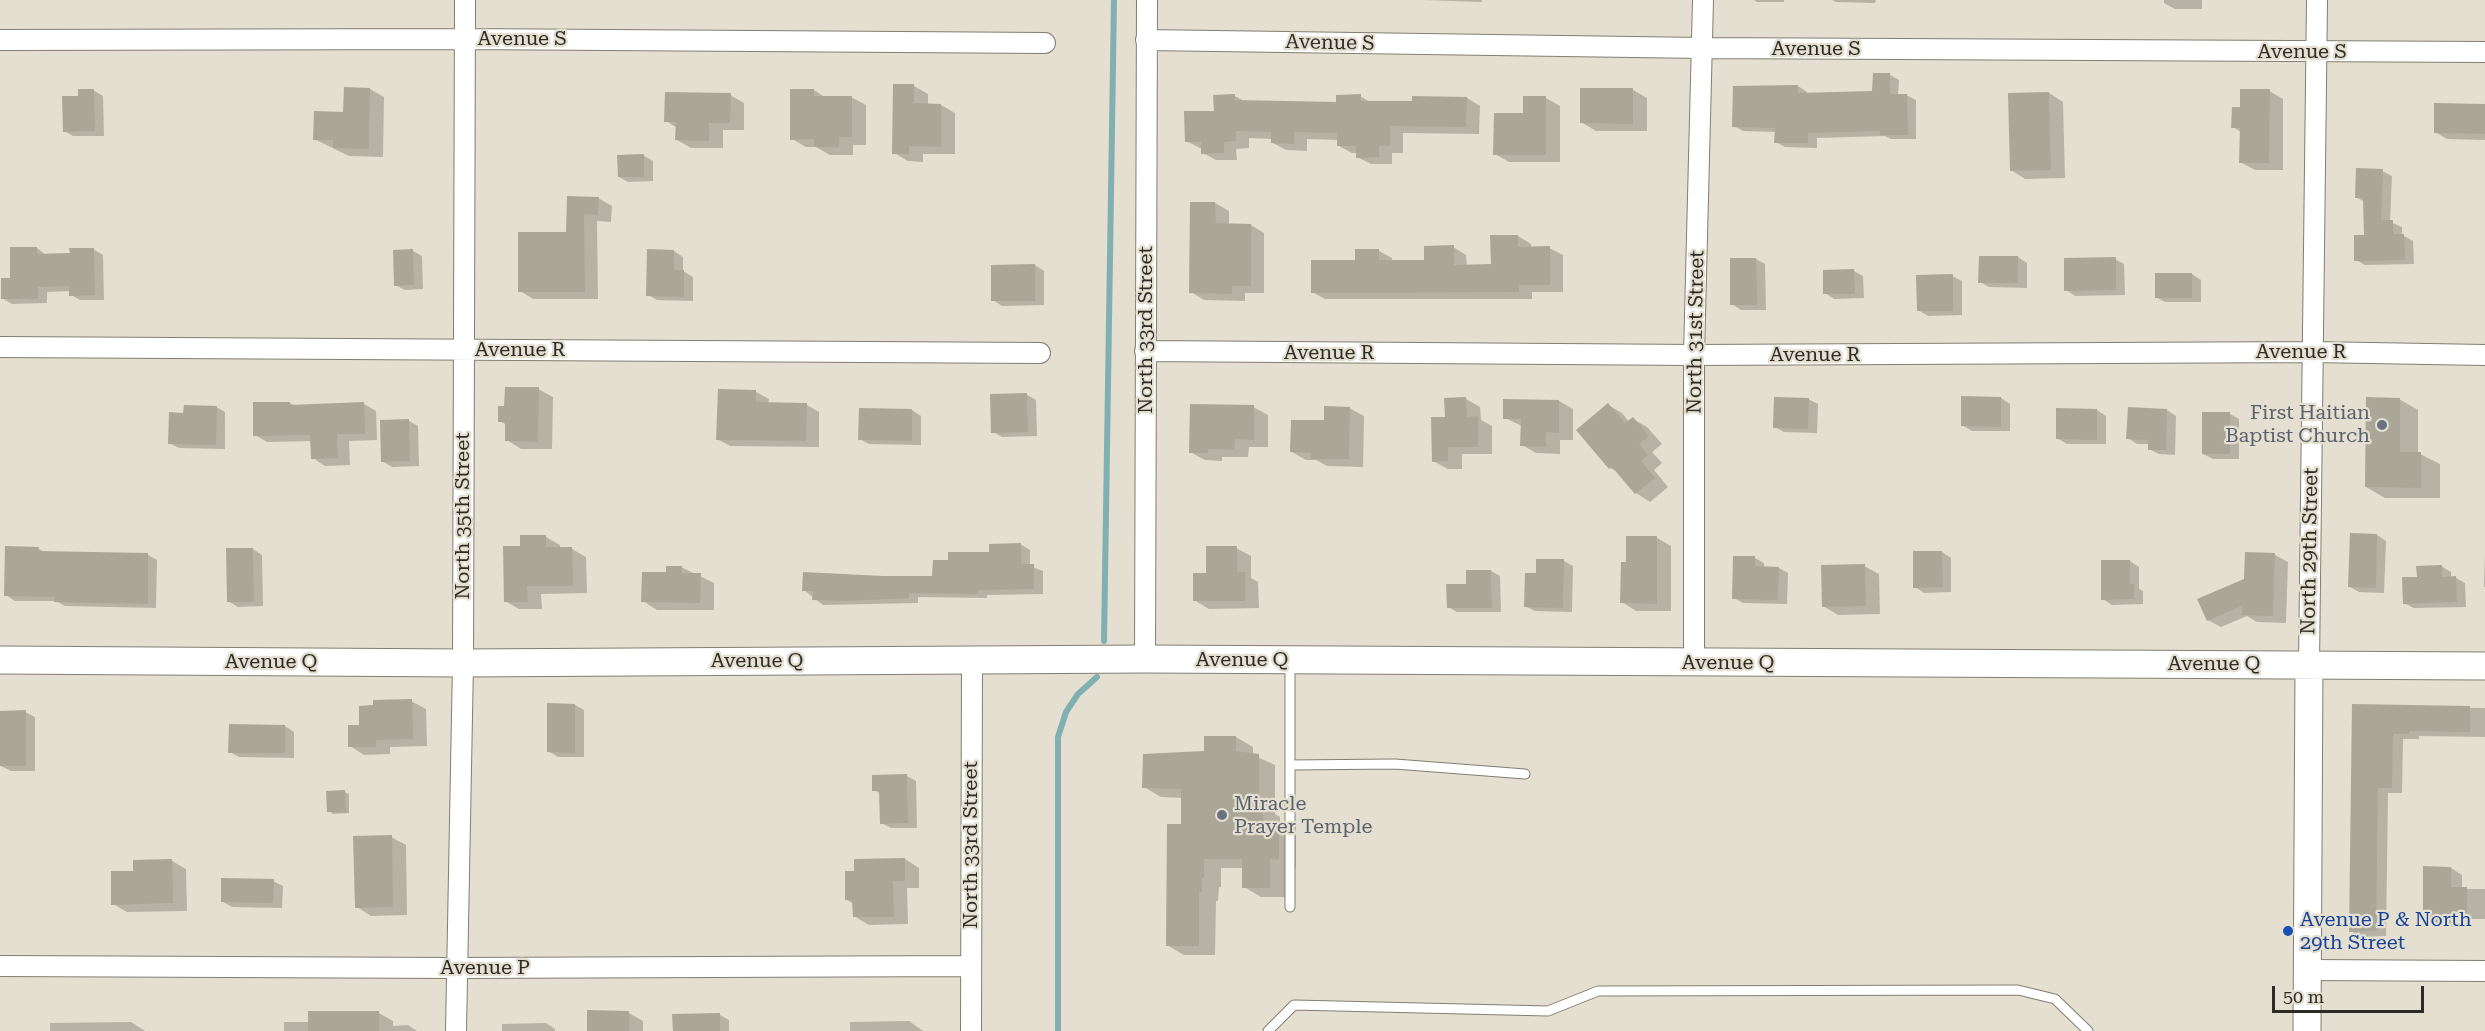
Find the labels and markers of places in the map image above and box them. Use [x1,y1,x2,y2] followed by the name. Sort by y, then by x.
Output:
[2225,401,2370,448] place label: First Haitian Baptist Church
[2375,418,2389,432] marker: First Haitian Baptist Church
[1234,792,1372,839] place label: Miracle Prayer Temple
[1215,808,1229,822] marker: Miracle Prayer Temple
[2300,908,2472,955] place label: Avenue P & North 29th Street
[2281,924,2295,938] marker: Avenue P & North 29th Street

